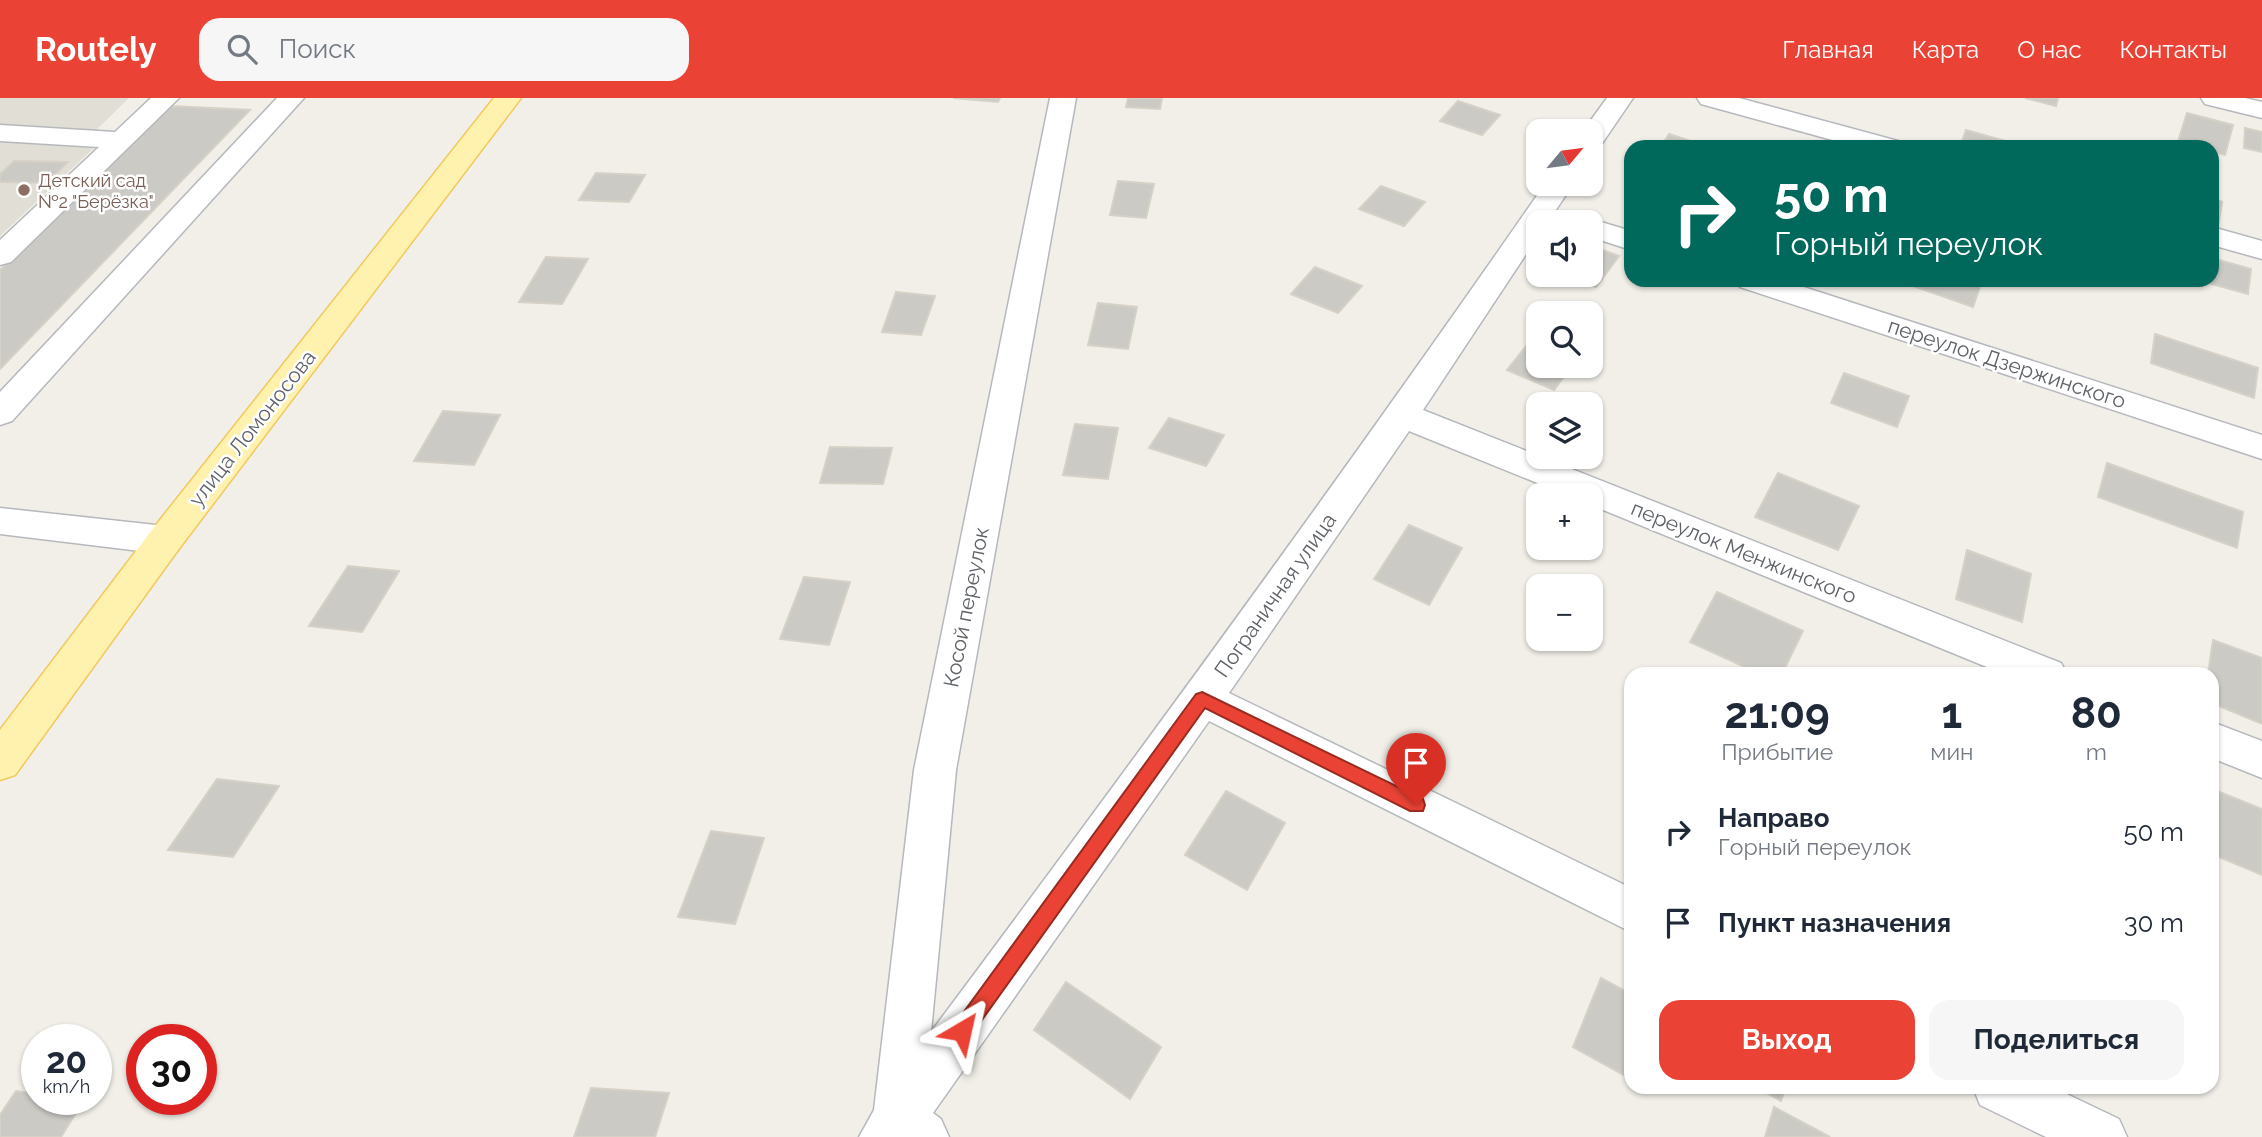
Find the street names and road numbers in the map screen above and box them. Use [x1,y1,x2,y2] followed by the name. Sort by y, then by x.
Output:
[1885,313,2129,413] street label: переулок Дзержинского
[183,345,321,511] street label: улица Ломоносова
[1628,495,1860,609] street label: переулок Менжинского
[1209,508,1341,682] street label: Пограничная улица
[938,525,994,689] street label: Косой переулок

